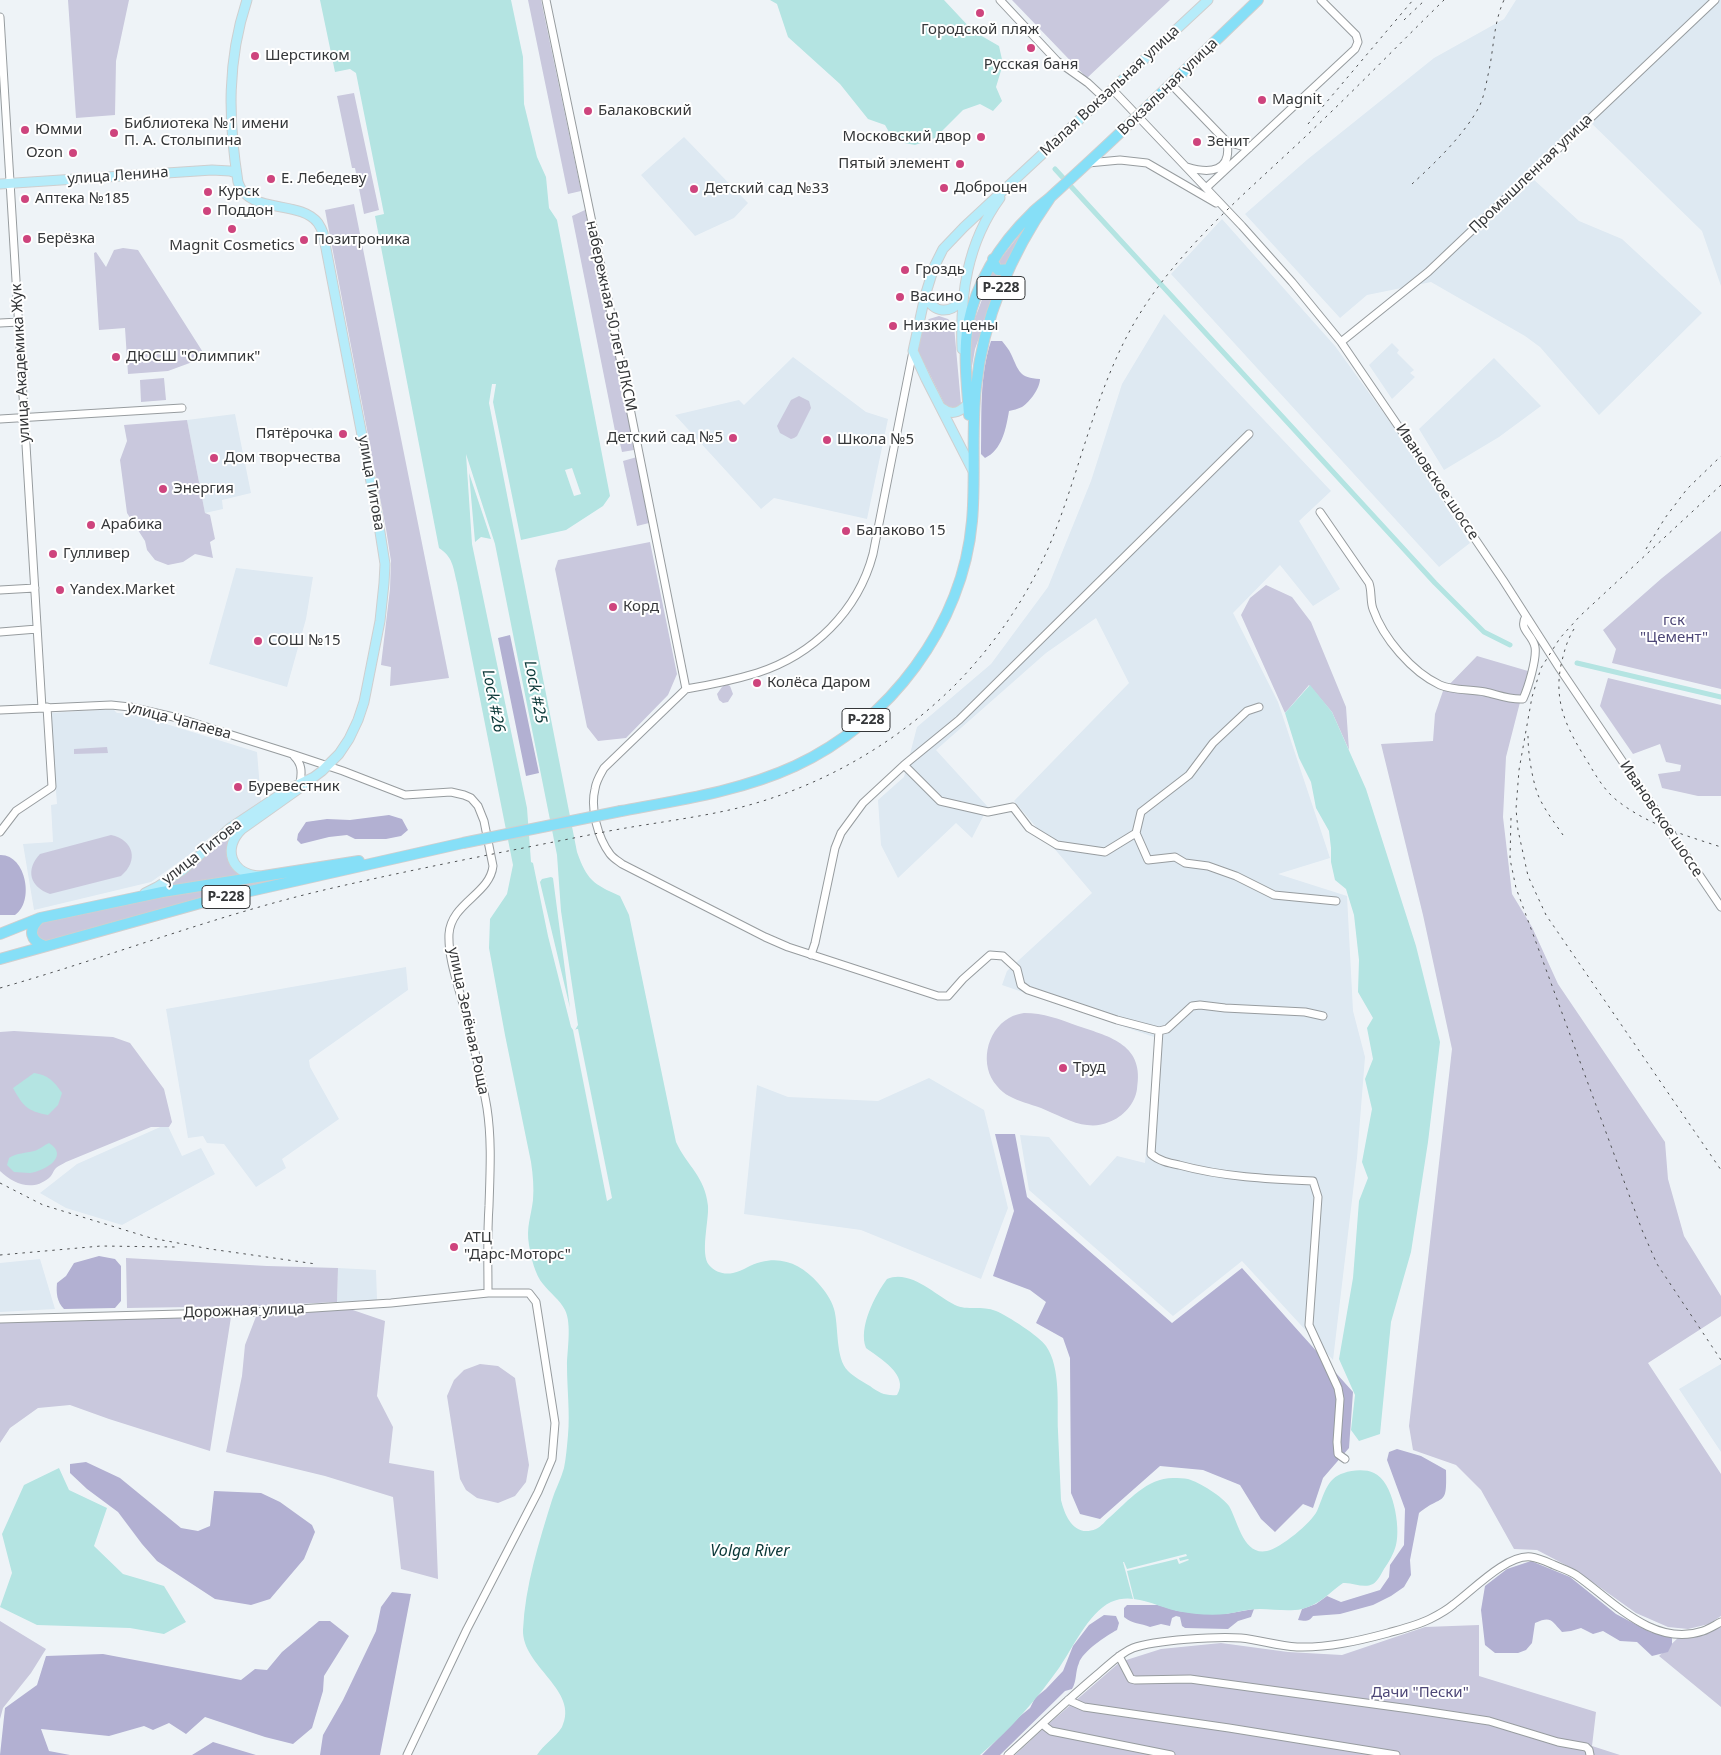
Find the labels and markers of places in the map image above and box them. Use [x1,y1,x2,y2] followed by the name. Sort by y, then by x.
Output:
[974,7,986,19] marker: Городской пляж
[921,21,1039,39] place label: Городской пляж
[1025,42,1037,54] marker: Русская баня
[265,47,350,65] place label: Шерстиком
[249,50,261,62] marker: Шерстиком
[984,56,1078,74] place label: Русская баня
[1272,91,1322,109] place label: Magnit
[1256,94,1268,106] marker: Magnit
[598,102,692,120] place label: Балаковский
[582,105,594,117] marker: Балаковский
[124,115,289,150] place label: Библиотека №1 имени П. А. Столыпина
[35,121,82,139] place label: Юмми
[19,124,31,136] marker: Юмми
[108,127,120,139] marker: Библиотека №1 имени П. А. Столыпина
[843,128,971,146] place label: Московский двор
[975,131,987,143] marker: Московский двор
[1207,133,1249,151] place label: Зенит
[1191,136,1203,148] marker: Зенит
[26,144,63,162] place label: Ozon
[67,147,79,159] marker: Ozon
[838,155,950,173] place label: Пятый элемент
[954,158,966,170] marker: Пятый элемент
[281,170,366,188] place label: Е. Лебедеву
[265,173,277,185] marker: Е. Лебедеву
[954,179,1027,197] place label: Доброцен
[704,180,829,198] place label: Детский сад №33
[938,182,950,194] marker: Доброцен
[218,183,259,201] place label: Курск
[688,183,700,195] marker: Детский сад №33
[202,186,214,198] marker: Курск
[35,190,130,208] place label: Аптека №185
[19,193,31,205] marker: Аптека №185
[217,202,273,220] place label: Поддон
[201,205,213,217] marker: Поддон
[226,223,238,235] marker: Magnit Cosmetics
[37,230,95,248] place label: Берёзка
[314,231,410,249] place label: Позитроника
[21,233,33,245] marker: Берёзка
[298,234,310,246] marker: Позитроника
[169,237,295,255] place label: Magnit Cosmetics
[915,261,965,279] place label: Гроздь
[899,264,911,276] marker: Гроздь
[910,288,963,306] place label: Васино
[894,291,906,303] marker: Васино
[903,317,998,335] place label: Низкие цены
[887,320,899,332] marker: Низкие цены
[126,348,260,366] place label: ДЮСШ "Олимпик"
[110,351,122,363] marker: ДЮСШ "Олимпик"
[256,425,333,443] place label: Пятёрочка
[337,428,349,440] marker: Пятёрочка
[607,429,723,447] place label: Детский сад №5
[837,431,914,449] place label: Школа №5
[727,432,739,444] marker: Детский сад №5
[821,434,833,446] marker: Школа №5
[224,449,341,467] place label: Дом творчества
[208,452,220,464] marker: Дом творчества
[173,480,234,498] place label: Энергия
[157,483,169,495] marker: Энергия
[101,516,162,534] place label: Арабика
[85,519,97,531] marker: Арабика
[856,522,946,540] place label: Балаково 15
[840,525,852,537] marker: Балаково 15
[63,545,130,563] place label: Гулливер
[47,548,59,560] marker: Гулливер
[70,581,175,599] place label: Yandex.Market
[54,584,66,596] marker: Yandex.Market
[623,598,659,616] place label: Корд
[607,601,619,613] marker: Корд
[268,632,341,650] place label: СОШ №15
[252,635,264,647] marker: СОШ №15
[767,674,871,692] place label: Колёса Даром
[751,677,763,689] marker: Колёса Даром
[248,778,340,796] place label: Буревестник
[232,781,244,793] marker: Буревестник
[1073,1059,1106,1077] place label: Труд
[1057,1062,1069,1074] marker: Труд
[464,1229,571,1264] place label: АТЦ "Дарс-Моторс"
[448,1241,460,1253] marker: АТЦ "Дарс-Моторс"

